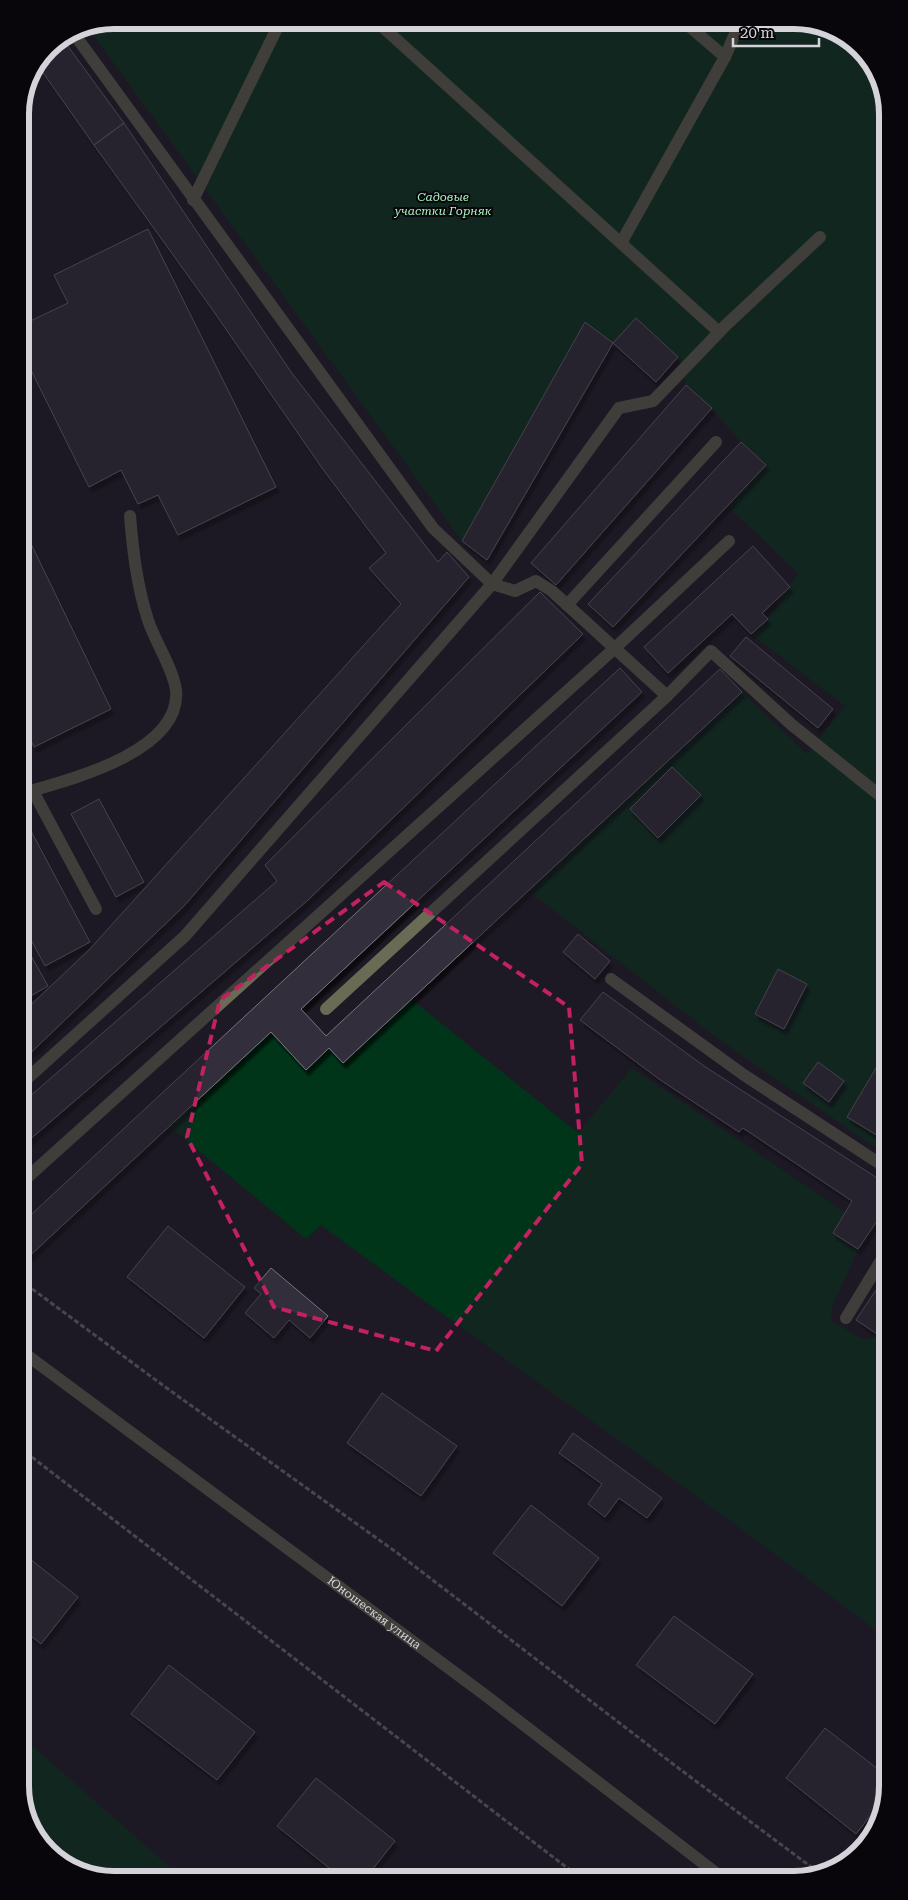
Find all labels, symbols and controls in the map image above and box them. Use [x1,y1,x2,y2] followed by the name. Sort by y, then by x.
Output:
[733,15,819,47] scale bar
[740,24,775,42] text: 20 m
[394,190,492,218] park label: Садовые участки Горняк
[325,1573,424,1652] street label: Юношеская улица

